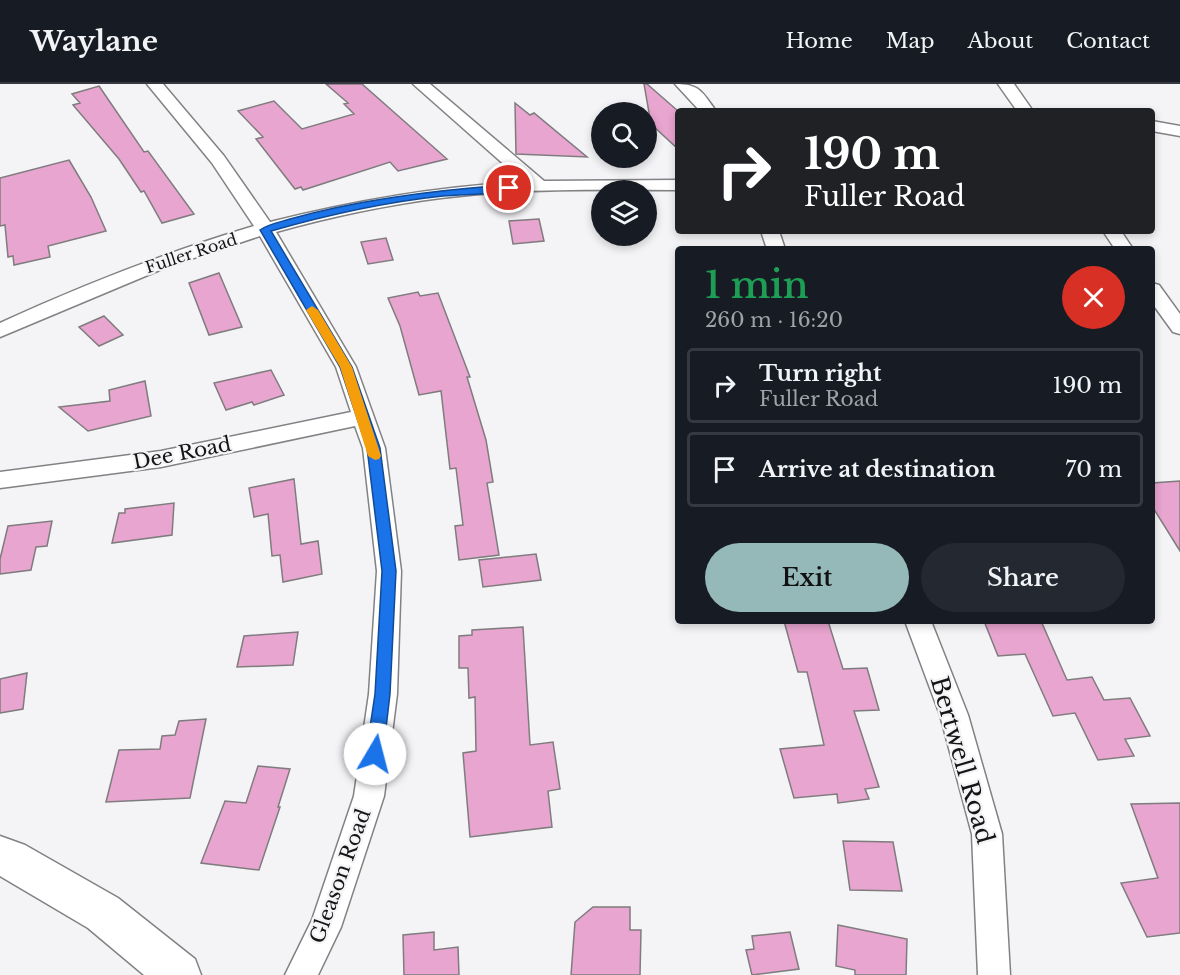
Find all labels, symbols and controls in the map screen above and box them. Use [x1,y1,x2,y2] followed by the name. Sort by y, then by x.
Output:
[30,24,158,59] text: Waylane
[786,28,853,54] text: Home
[886,28,934,54] text: Map
[967,28,1033,54] text: About
[1066,28,1150,54] text: Contact
[591,102,657,246] map controls
[591,102,657,168] button: search
[804,128,940,180] text: 190 m
[705,132,783,210] icon: right
[483,162,534,213] pin
[492,171,525,204] icon: arrive
[591,180,657,246] button: layers
[804,180,965,213] text: Fuller Road
[143,229,240,277] street label: Fuller Road
[705,263,809,308] text: 1 min
[1062,266,1125,329] button: close
[705,308,843,332] text: 260 m · 16:20
[759,360,881,387] text: Turn right
[708,369,741,402] icon: right
[1052,372,1122,399] text: 190 m
[759,387,878,411] text: Fuller Road
[131,432,233,474] street label: Dee Road
[708,453,741,486] icon: arrive
[759,456,996,483] text: Arrive at destination
[1065,456,1122,483] text: 70 m
[705,543,909,612] button: Exit
[921,543,1125,612] button: Share
[925,673,1000,847] street label: Bertwell Road
[343,722,407,786] position arrow
[305,805,375,947] street label: Gleason Road

